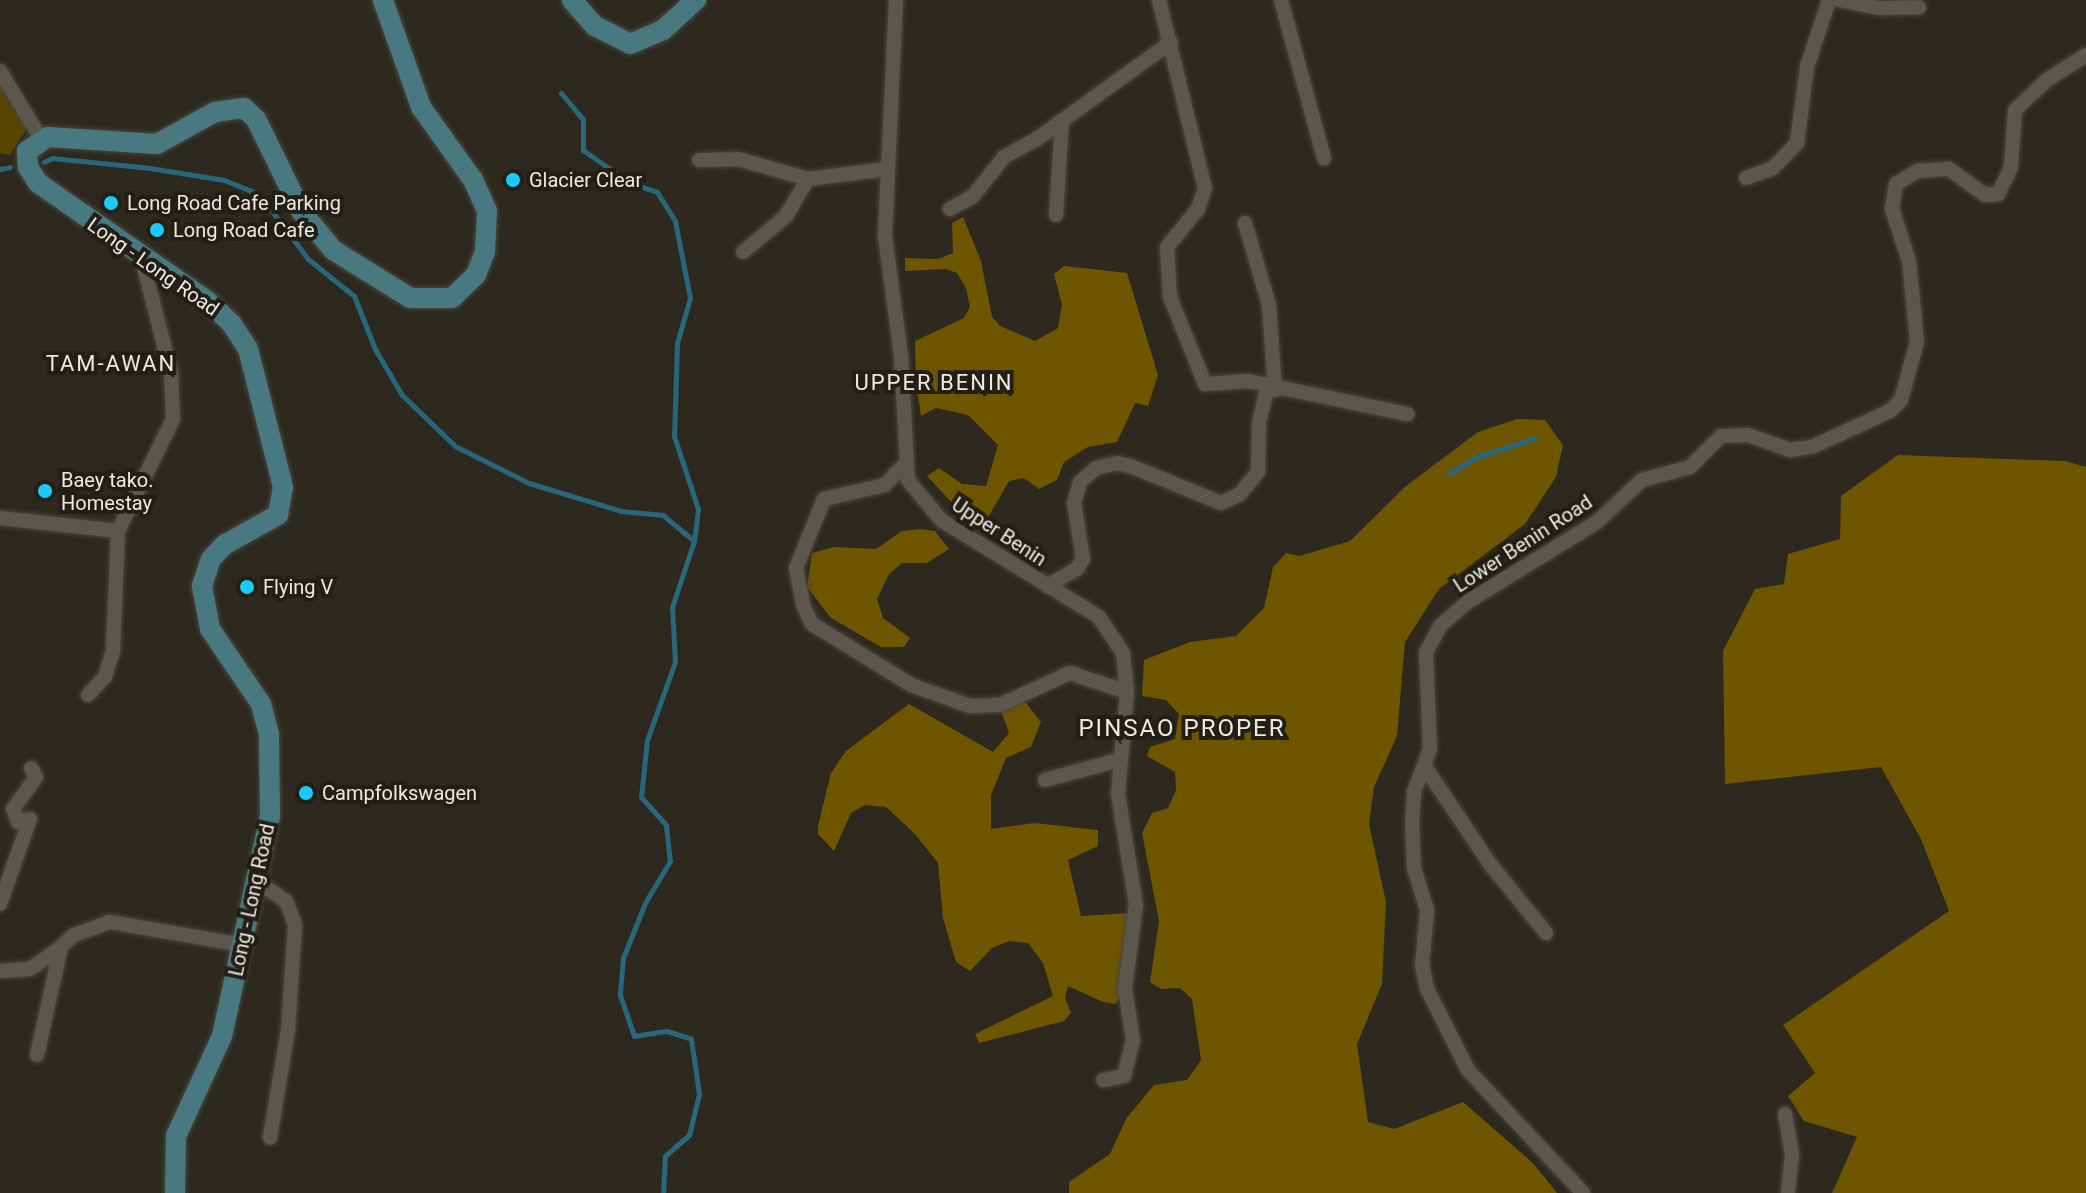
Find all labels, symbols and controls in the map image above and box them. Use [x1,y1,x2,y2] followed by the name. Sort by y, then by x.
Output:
[529,168,642,192] place label: Glacier Clear
[504,171,522,189] marker: Glacier Clear
[127,191,341,215] place label: Long Road Cafe Parking
[102,194,120,212] marker: Long Road Cafe Parking
[83,213,223,321] street label: Long - Long Road
[173,218,314,242] place label: Long Road Cafe
[148,221,166,239] marker: Long Road Cafe
[46,351,176,377] district label: TAM-AWAN
[854,370,1014,396] district label: UPPER BENIN
[61,468,153,515] place label: Baey tako. Homestay
[36,482,54,500] marker: Baey tako. Homestay
[1449,490,1597,598] street label: Lower Benin Road
[947,493,1051,571] street label: Upper Benin
[263,575,333,599] place label: Flying V
[238,578,256,596] marker: Flying V
[1078,715,1286,743] district label: PINSAO PROPER
[322,781,477,805] place label: Campfolkswagen
[297,784,315,802] marker: Campfolkswagen
[224,822,280,978] street label: Long - Long Road

